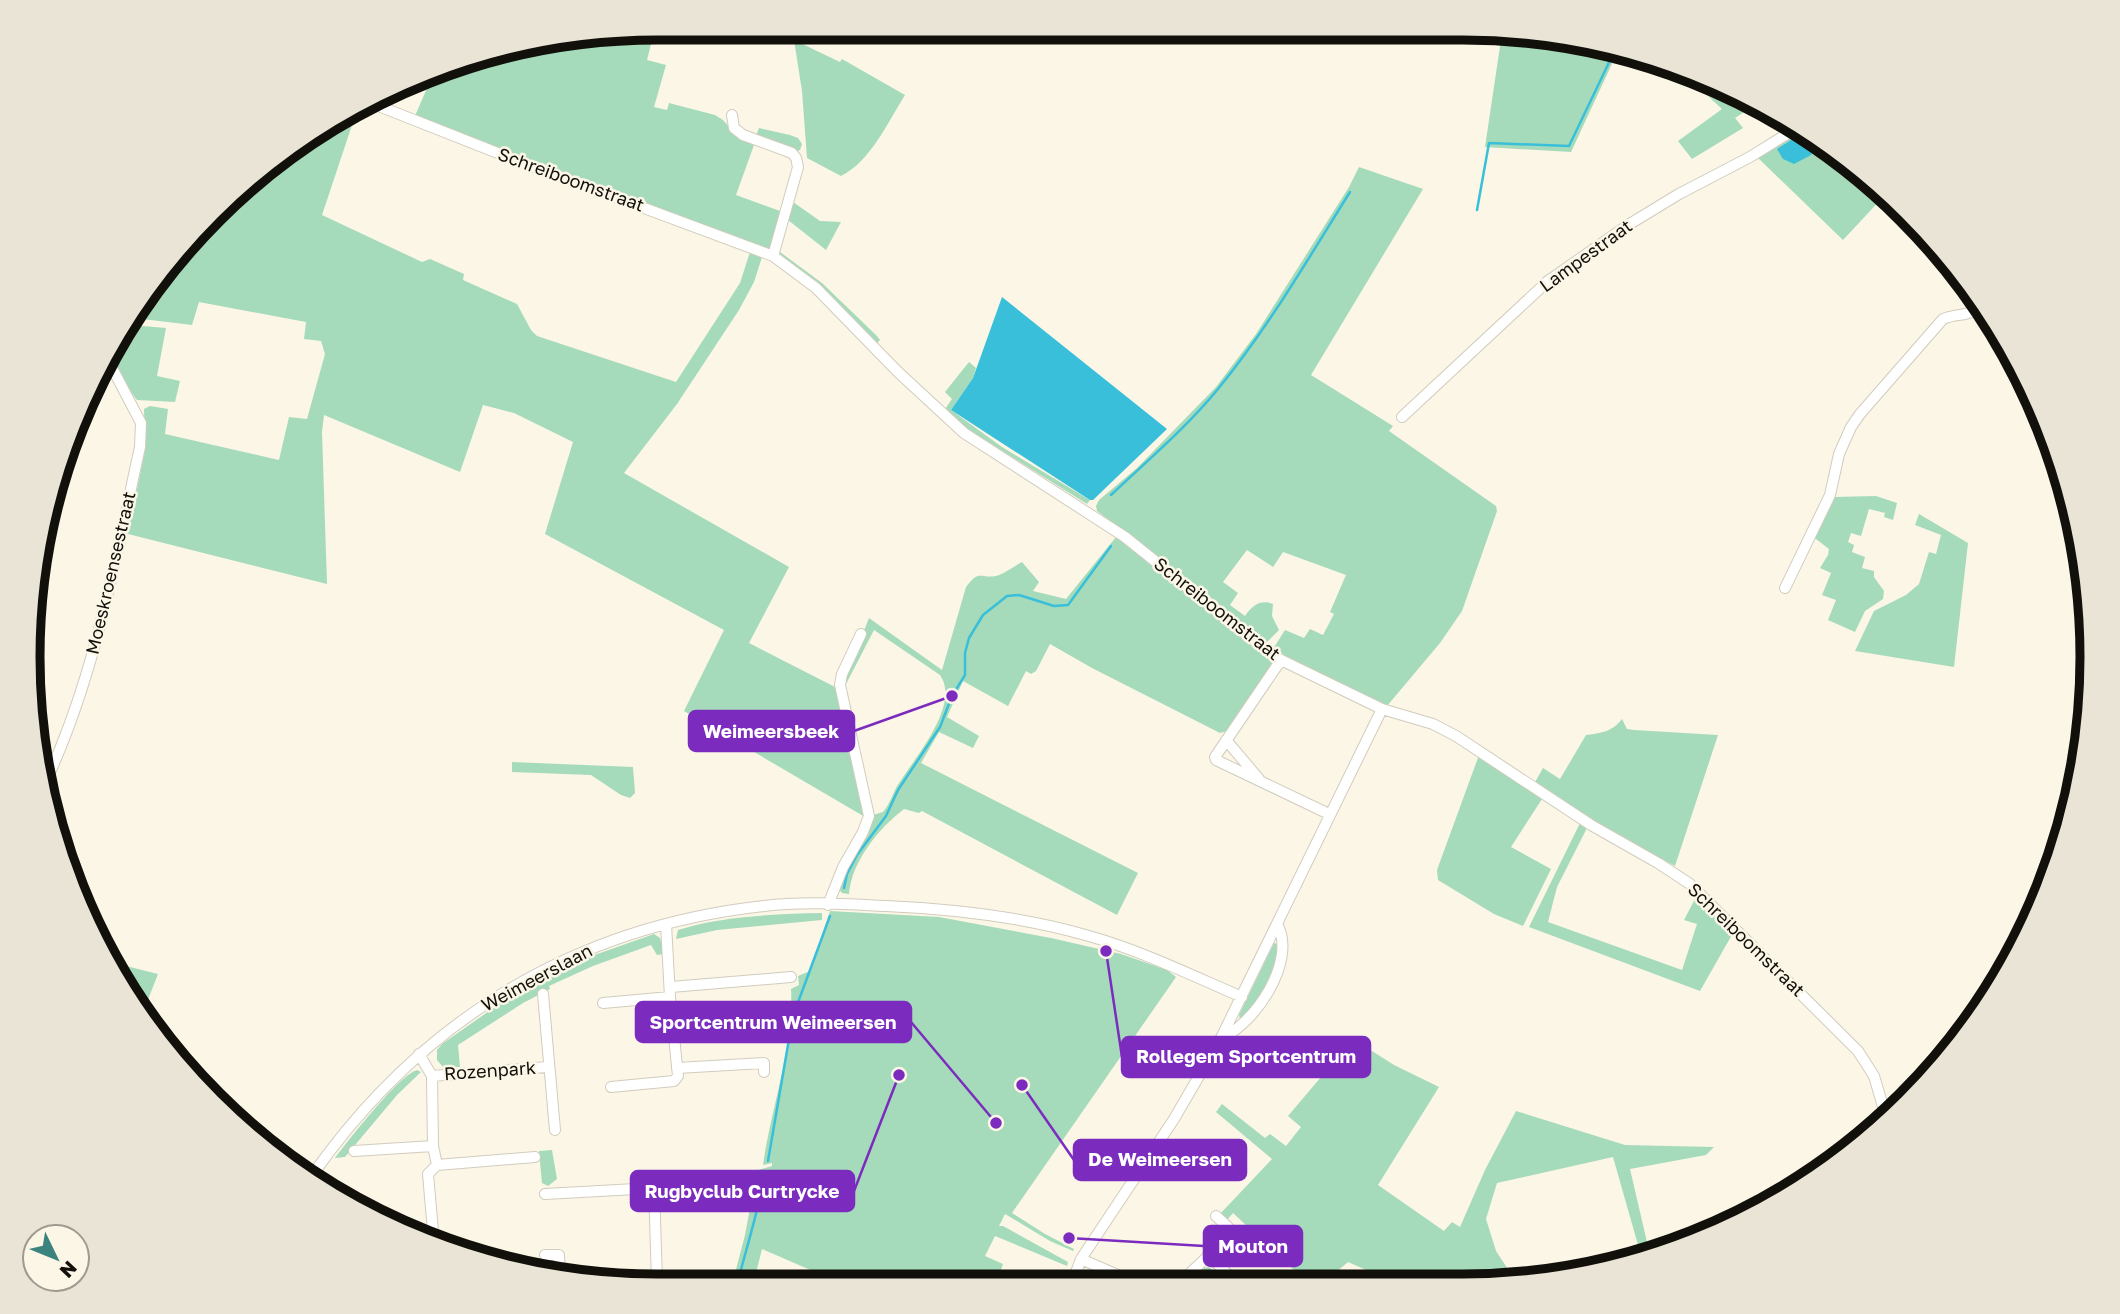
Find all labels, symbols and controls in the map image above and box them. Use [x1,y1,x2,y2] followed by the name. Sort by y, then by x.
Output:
[495,142,647,216] street label: Schreiboomstraat
[1535,214,1636,296] street label: Lampestraat
[81,489,139,656] street label: Moeskroensestraat
[1150,552,1285,664] street label: Schreiboomstraat
[689,711,854,751] callout: Weimeersbeek
[703,719,839,742] text: Weimeersbeek
[1684,878,1810,1001] street label: Schreiboomstraat
[477,939,596,1016] street label: Weimeerslaan
[636,1002,911,1042] callout: Sportcentrum Weimeersen
[650,1010,896,1033] text: Sportcentrum Weimeersen
[1122,1037,1370,1077] callout: Rollegem Sportcentrum
[1136,1044,1356,1067] text: Rollegem Sportcentrum
[443,1056,537,1084] street label: Rozenpark
[1074,1140,1246,1180] callout: De Weimeersen
[1088,1147,1232,1170] text: De Weimeersen
[631,1171,854,1211] callout: Rugbyclub Curtrycke
[644,1179,840,1202] text: Rugbyclub Curtrycke
[21,1223,91,1293] north arrow
[1204,1226,1302,1266] callout: Mouton
[1218,1234,1288,1257] text: Mouton
[55,1257,82,1283] text: N

